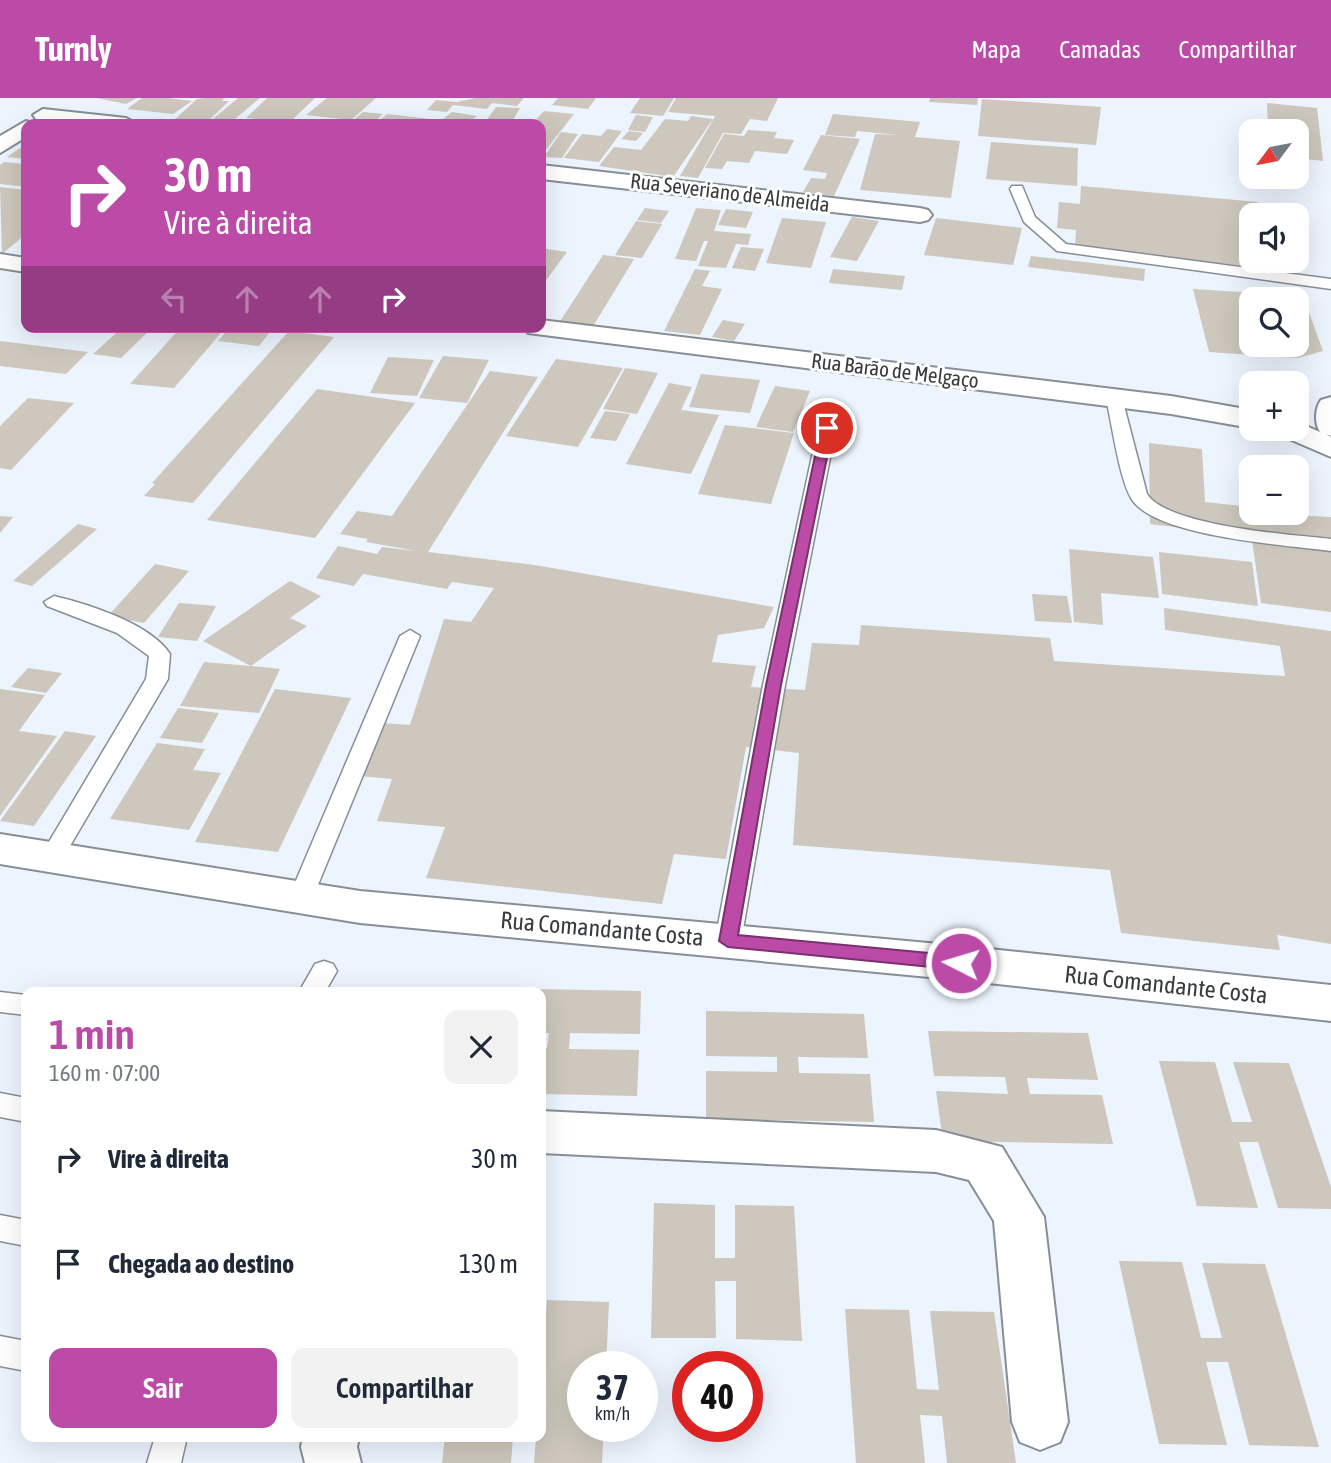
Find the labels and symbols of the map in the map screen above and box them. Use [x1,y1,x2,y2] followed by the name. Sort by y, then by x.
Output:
[1239,119,1309,189] north arrow
[629,168,831,216] street label: Rua Severiano de Almeida
[810,348,980,392] street label: Rua Barão de Melgaço
[797,398,857,458] pin
[499,906,705,951] street label: Rua Comandante Costa
[924,926,998,1000] position arrow
[1063,960,1269,1009] street label: Rua Comandante Costa
[672,1351,763,1442] speed limit sign: 40

